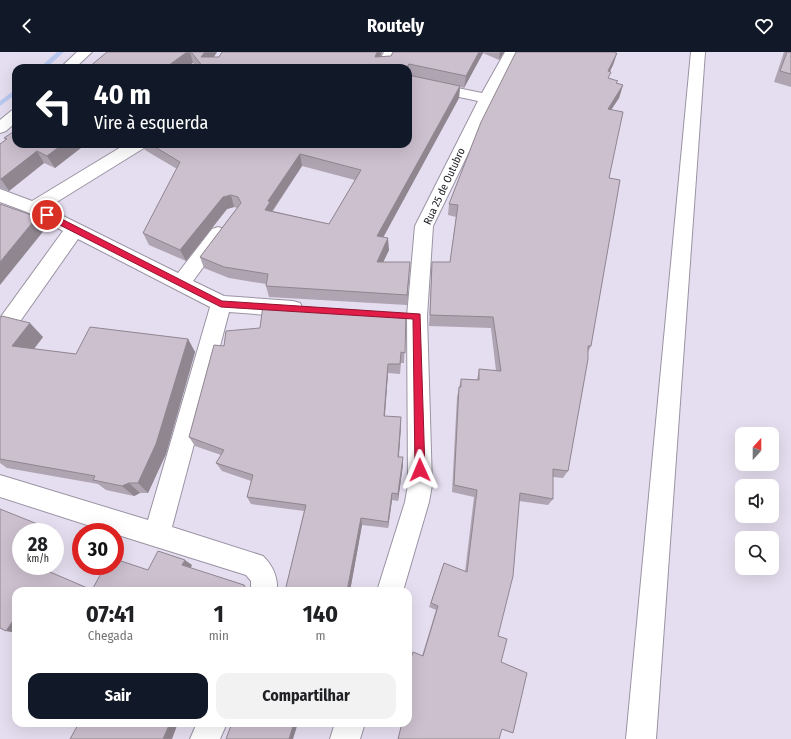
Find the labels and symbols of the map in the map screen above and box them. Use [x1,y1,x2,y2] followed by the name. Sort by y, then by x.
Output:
[421,146,468,227] street label: Rua 25 de Outubro
[30,198,64,232] pin
[735,427,779,471] north arrow
[399,449,441,491] position arrow
[72,523,124,575] speed limit sign: 30

